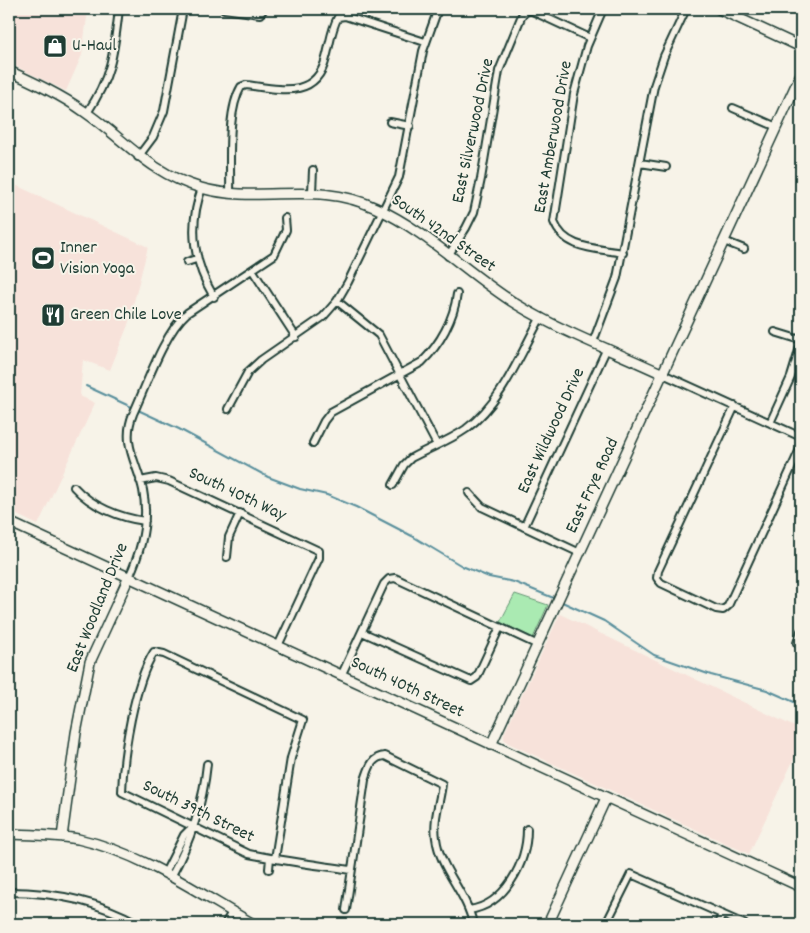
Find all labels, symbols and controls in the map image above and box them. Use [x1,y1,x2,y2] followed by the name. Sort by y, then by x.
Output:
[42,33,68,59] shop icon: U-Haul
[72,34,117,59] place label: U-Haul
[446,56,502,206] street label: East Silverwood Drive
[528,59,580,215] street label: East Amberwood Drive
[386,189,501,280] street label: South 42nd Street
[60,236,135,282] place label: Inner Vision Yoga
[30,245,56,271] sports icon: Inner Vision Yoga
[40,302,66,328] restaurant icon: Green Chile Love
[70,303,182,328] place label: Green Chile Love
[512,364,592,498] street label: East Wildwood Drive
[560,434,626,538] street label: East Frye Road
[184,461,291,529] street label: South 40th Way
[61,539,135,677] street label: East Woodland Drive
[346,651,468,725] street label: South 40th Street
[138,774,258,850] street label: South 39th Street

